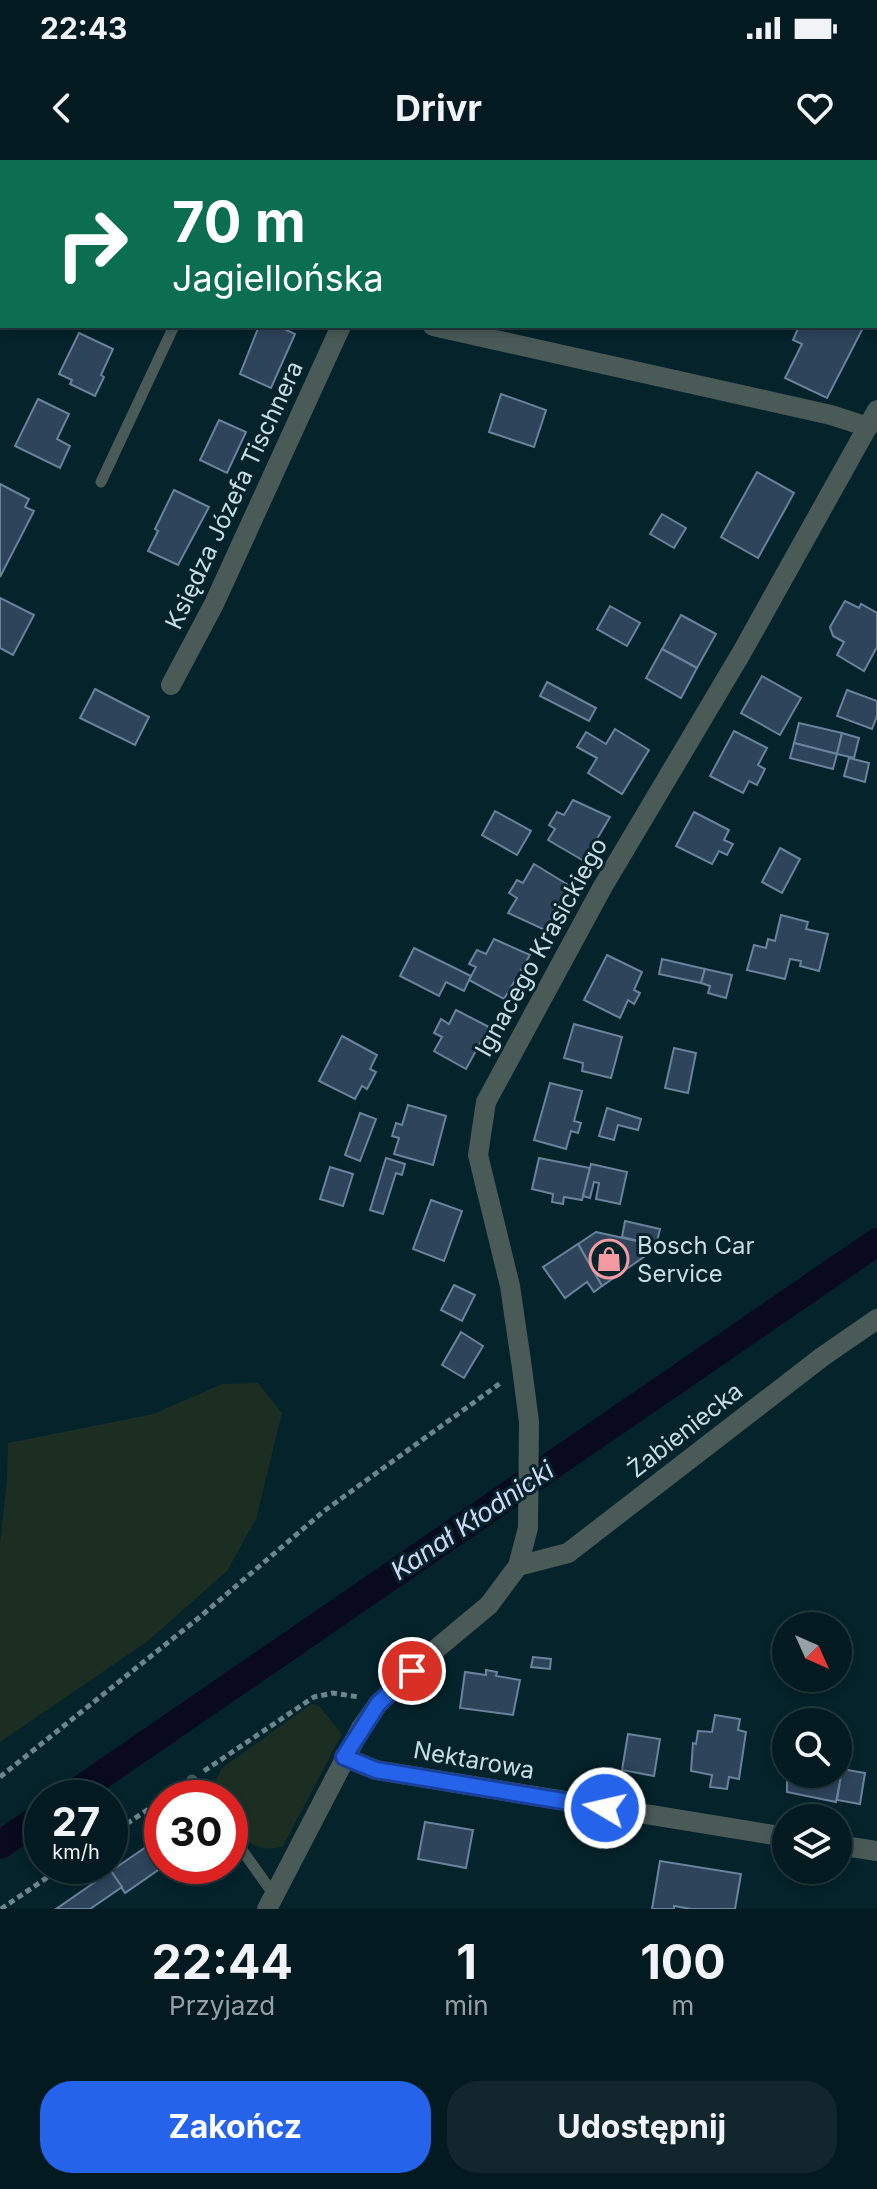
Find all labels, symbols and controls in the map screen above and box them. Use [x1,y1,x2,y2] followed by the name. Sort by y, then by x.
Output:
[40,10,127,46] text: 22:43
[40,86,84,130] icon: back
[395,86,482,130] text: Drivr
[793,86,837,130] icon: heart
[172,188,306,256] text: 70 m
[40,192,144,296] icon: right
[172,256,384,300] text: Jagiellońska
[159,356,309,634] street label: Księdza Józefa Tischnera
[469,833,613,1061] street label: Ignacego Krasickiego
[637,1231,754,1288] place label: Bosch Car Service
[588,1238,630,1280] shop icon: Bosch Car Service
[622,1376,748,1484] street label: Żabieniecka
[385,1454,560,1586] water label: Kanał Kłodnicki
[772,1612,852,1692] north arrow
[772,1612,852,1884] map controls
[378,1637,446,1705] pin
[390,1649,434,1693] icon: arrive
[772,1708,852,1788] button: search
[411,1735,537,1785] street label: Nektarowa
[563,1766,647,1850] position arrow
[144,1780,248,1884] speed limit sign: 30
[52,1797,100,1846] text: 27
[772,1804,852,1884] button: layers
[52,1840,100,1864] text: km/h
[151,1932,293,1991] text: 22:44
[456,1932,477,1991] text: 1
[640,1932,726,1991] text: 100
[169,1990,275,2021] text: Przyjazd
[444,1990,489,2021] text: min
[671,1990,694,2021] text: m
[40,2081,431,2173] button: Zakończ
[447,2081,837,2173] button: Udostępnij

